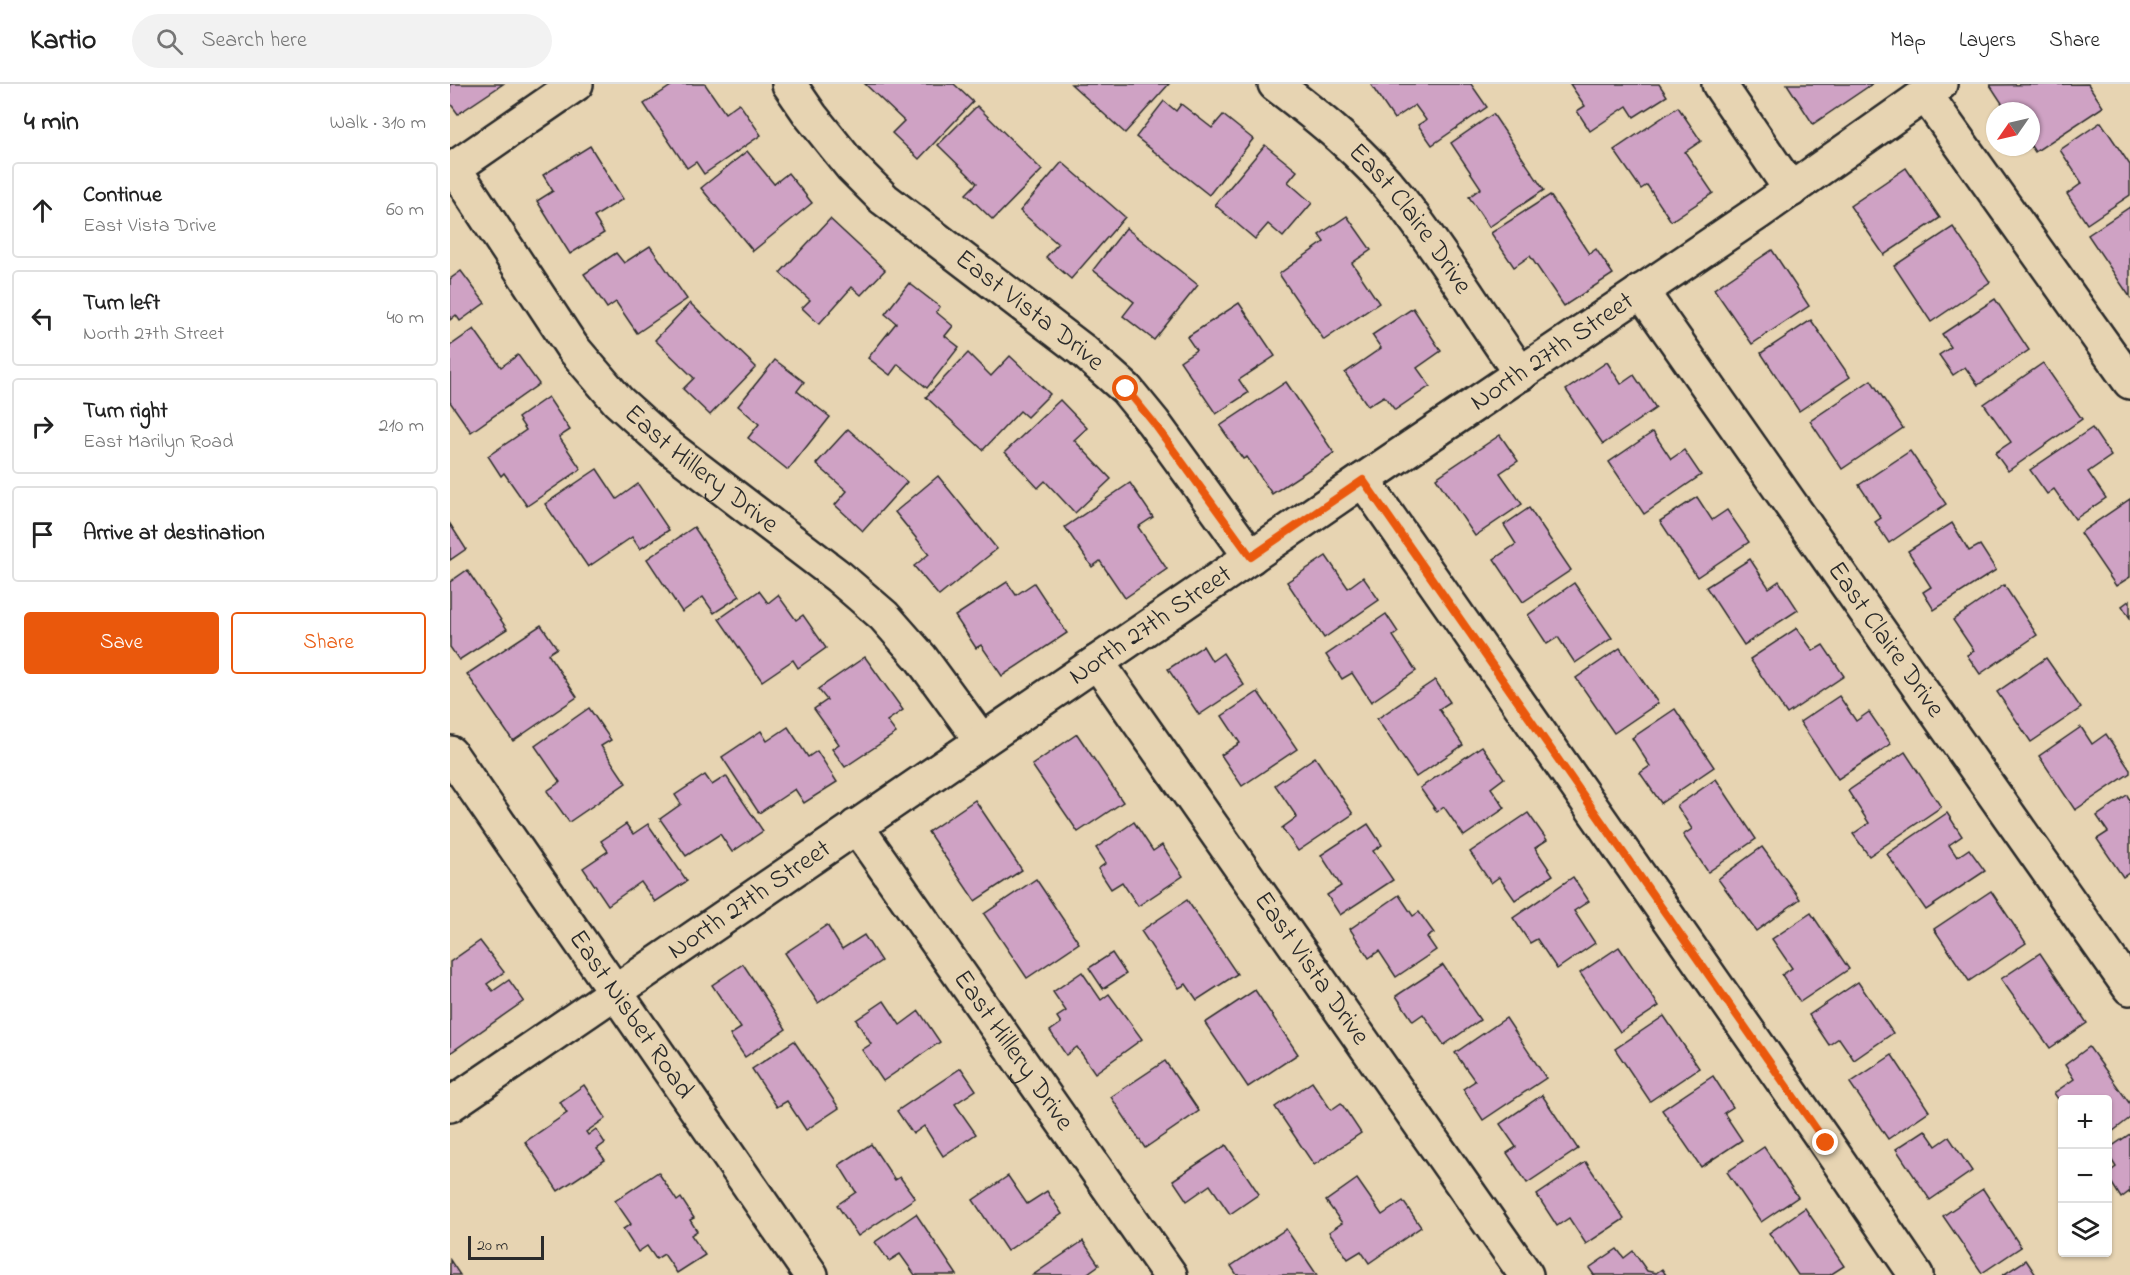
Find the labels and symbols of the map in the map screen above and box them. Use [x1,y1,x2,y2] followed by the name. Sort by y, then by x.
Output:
[1986,102,2040,156] north arrow
[1339,134,1482,303] street label: East Claire Drive
[946,240,1114,381] street label: East Vista Drive
[1462,282,1642,421] street label: North 27th Street
[1112,375,1138,401] route start
[615,395,788,544] street label: East Hillery Drive
[1817,554,1955,727] street label: East Claire Drive
[1061,555,1240,695] street label: North 27th Street
[660,830,839,970] street label: North 27th Street
[1244,883,1380,1054] street label: East Vista Drive
[558,922,703,1107] street label: East Nisbet Road
[943,962,1084,1140] street label: East Hillery Drive
[1812,1129,1838,1155] route end
[468,1233,544,1260] scale bar

